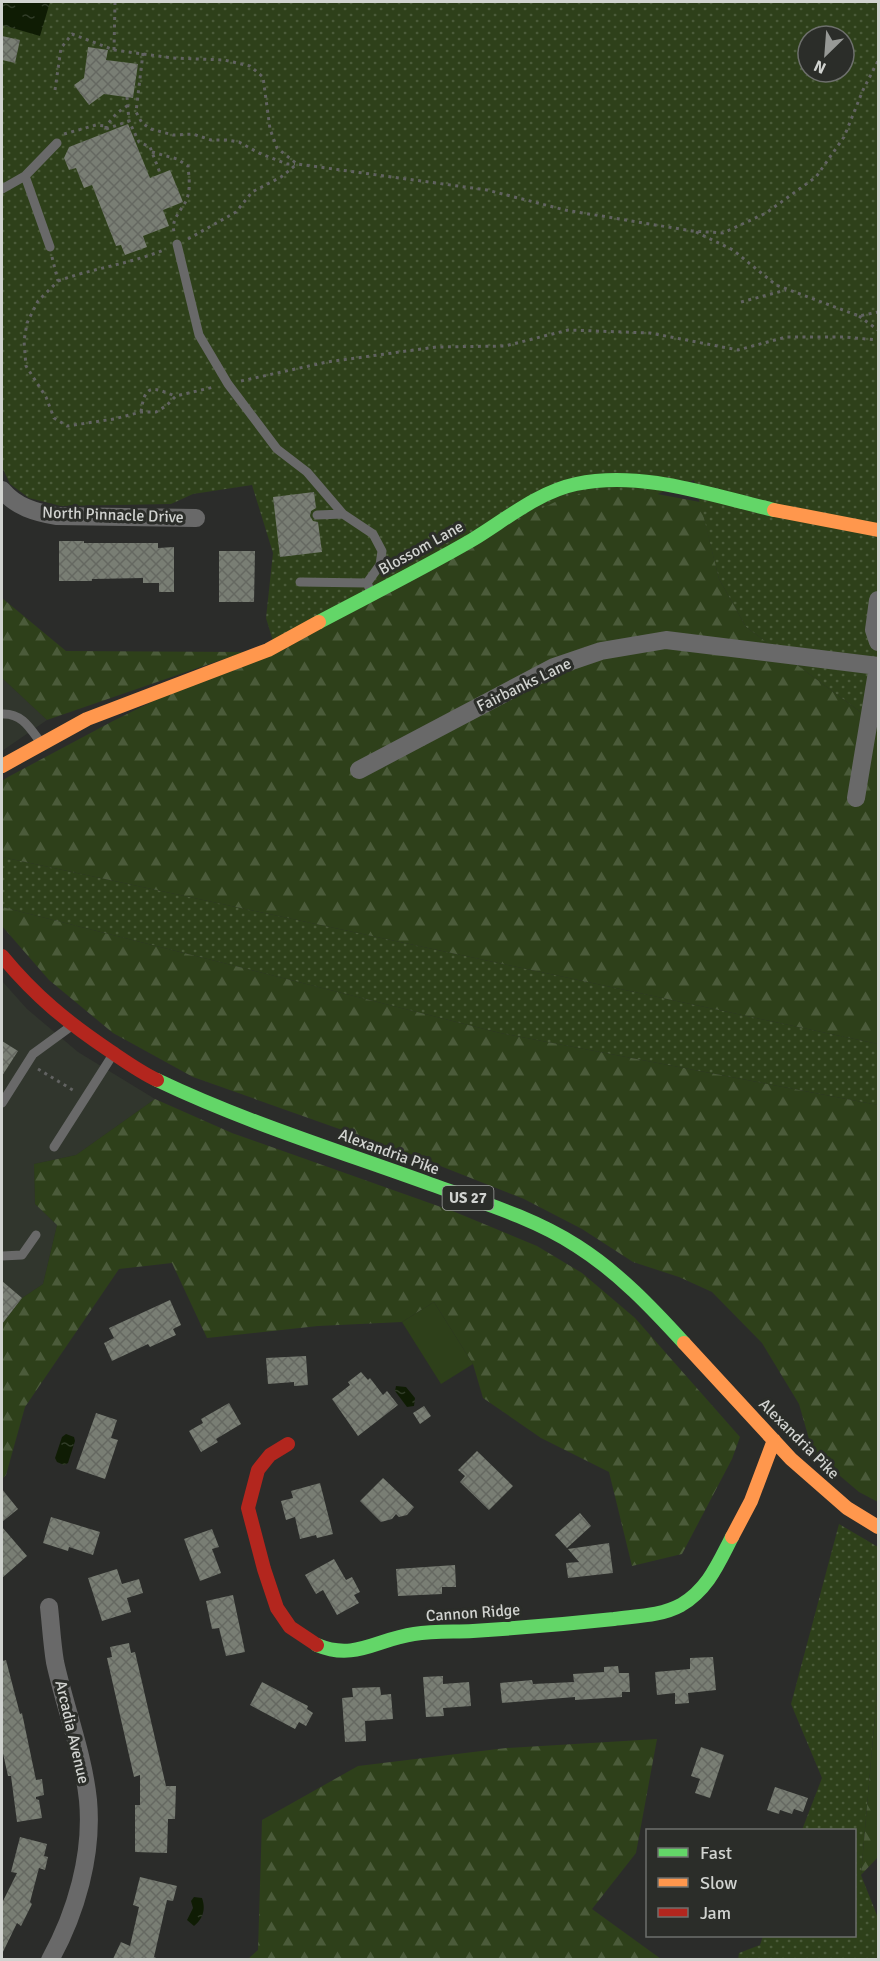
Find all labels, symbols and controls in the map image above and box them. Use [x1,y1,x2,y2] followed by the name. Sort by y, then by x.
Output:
[796,24,856,84] north arrow
[811,55,829,78] text: N
[42,503,184,527] street label: North Pinnacle Drive
[375,516,467,580] street label: Blossom Lane
[473,653,575,717] street label: Fairbanks Lane
[336,1124,442,1180] street label: Alexandria Pike
[442,1186,494,1210] road number: US 27
[754,1394,844,1484] street label: Alexandria Pike
[425,1600,521,1626] street label: Cannon Ridge
[50,1678,94,1786] street label: Arcadia Avenue
[646,1829,856,1937] legend
[700,1842,732,1864] text: Fast
[700,1872,737,1894] text: Slow
[700,1902,731,1924] text: Jam

